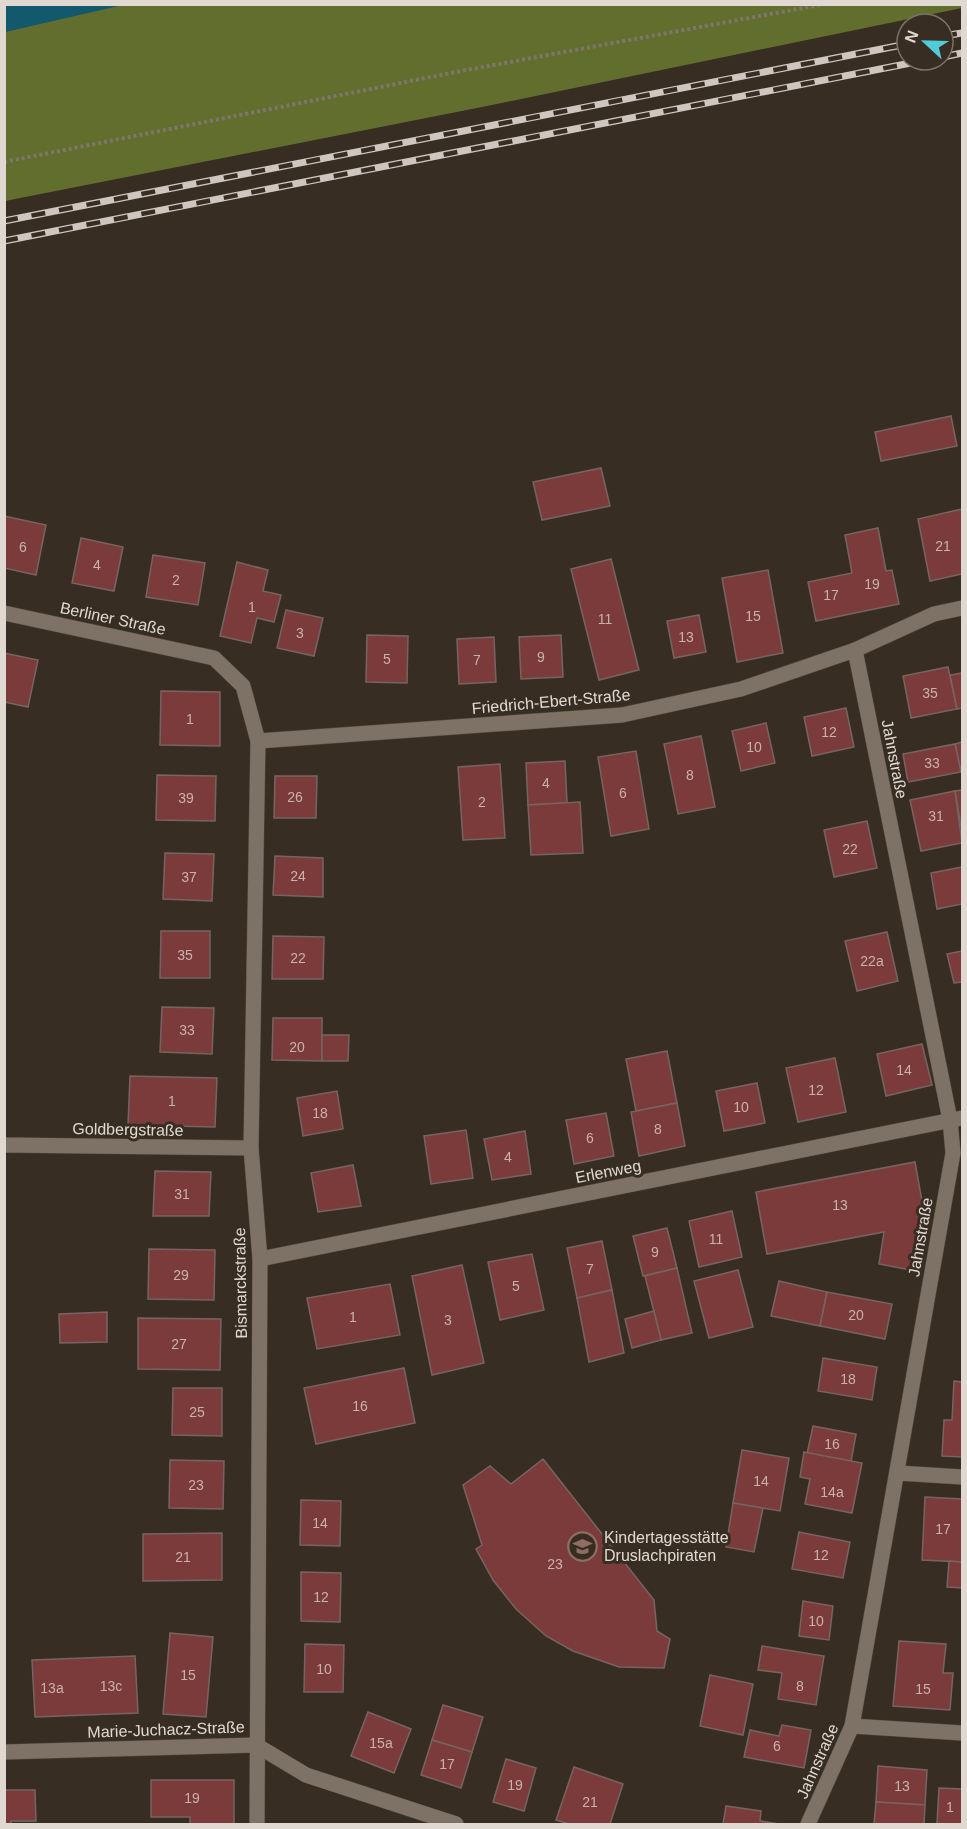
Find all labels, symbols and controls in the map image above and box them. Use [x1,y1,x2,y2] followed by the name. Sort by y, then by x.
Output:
[895,12,955,72] north arrow
[902,28,922,45] text: N
[935,538,951,554] house number: 21
[19,539,27,555] house number: 6
[93,557,101,573] house number: 4
[172,572,180,588] house number: 2
[864,576,880,592] house number: 19
[823,587,839,603] house number: 17
[59,599,167,638] street label: Berliner Straße
[248,599,256,615] house number: 1
[745,608,761,624] house number: 15
[598,611,612,627] house number: 11
[296,625,304,641] house number: 3
[678,629,694,645] house number: 13
[537,649,545,665] house number: 9
[383,651,391,667] house number: 5
[473,652,481,668] house number: 7
[922,685,938,701] house number: 35
[471,686,631,717] street label: Friedrich-Ebert-Straße
[186,711,194,727] house number: 1
[879,718,911,800] street label: Jahnstraße
[821,724,837,740] house number: 12
[746,739,762,755] house number: 10
[924,755,940,771] house number: 33
[686,767,694,783] house number: 8
[542,775,550,791] house number: 4
[619,785,627,801] house number: 6
[287,789,303,805] house number: 26
[178,790,194,806] house number: 39
[478,794,486,810] house number: 2
[928,808,944,824] house number: 31
[842,841,858,857] house number: 22
[290,868,306,884] house number: 24
[181,869,197,885] house number: 37
[177,947,193,963] house number: 35
[290,950,306,966] house number: 22
[860,953,884,969] house number: 22a
[179,1022,195,1038] house number: 33
[289,1039,305,1055] house number: 20
[896,1062,912,1078] house number: 14
[808,1082,824,1098] house number: 12
[168,1093,176,1109] house number: 1
[733,1099,749,1115] house number: 10
[312,1105,328,1121] house number: 18
[72,1120,184,1139] street label: Goldbergstraße
[654,1121,662,1137] house number: 8
[586,1130,594,1146] house number: 6
[504,1149,512,1165] house number: 4
[574,1157,642,1186] street label: Erlenweg
[174,1186,190,1202] house number: 31
[905,1196,936,1278] street label: Jahnstraße
[832,1197,848,1213] house number: 13
[231,1227,250,1339] street label: Bismarckstraße
[709,1231,723,1247] house number: 11
[651,1244,659,1260] house number: 9
[586,1261,594,1277] house number: 7
[173,1267,189,1283] house number: 29
[512,1278,520,1294] house number: 5
[848,1307,864,1323] house number: 20
[349,1309,357,1325] house number: 1
[444,1312,452,1328] house number: 3
[171,1336,187,1352] house number: 27
[840,1371,856,1387] house number: 18
[352,1398,368,1414] house number: 16
[189,1404,205,1420] house number: 25
[824,1436,840,1452] house number: 16
[753,1473,769,1489] house number: 14
[188,1477,204,1493] house number: 23
[820,1484,844,1500] house number: 14a
[312,1515,328,1531] house number: 14
[935,1521,951,1537] house number: 17
[604,1529,729,1564] place label: Kindertagesstätte Druslachpiraten
[567,1530,599,1562] school or university icon: Kindertagesstätte Druslachpiraten
[813,1547,829,1563] house number: 12
[175,1549,191,1565] house number: 21
[547,1556,563,1572] house number: 23
[313,1589,329,1605] house number: 12
[808,1613,824,1629] house number: 10
[316,1661,332,1677] house number: 10
[180,1667,196,1683] house number: 15
[100,1678,122,1694] house number: 13c
[796,1678,804,1694] house number: 8
[40,1680,64,1696] house number: 13a
[915,1681,931,1697] house number: 15
[87,1718,245,1741] street label: Marie-Juchacz-Straße
[793,1721,842,1801] street label: Jahnstraße
[369,1735,393,1751] house number: 15a
[773,1738,781,1754] house number: 6
[439,1756,455,1772] house number: 17
[507,1777,523,1793] house number: 19
[894,1778,910,1794] house number: 13
[184,1790,200,1806] house number: 19
[582,1794,598,1810] house number: 21
[946,1799,954,1815] house number: 1

